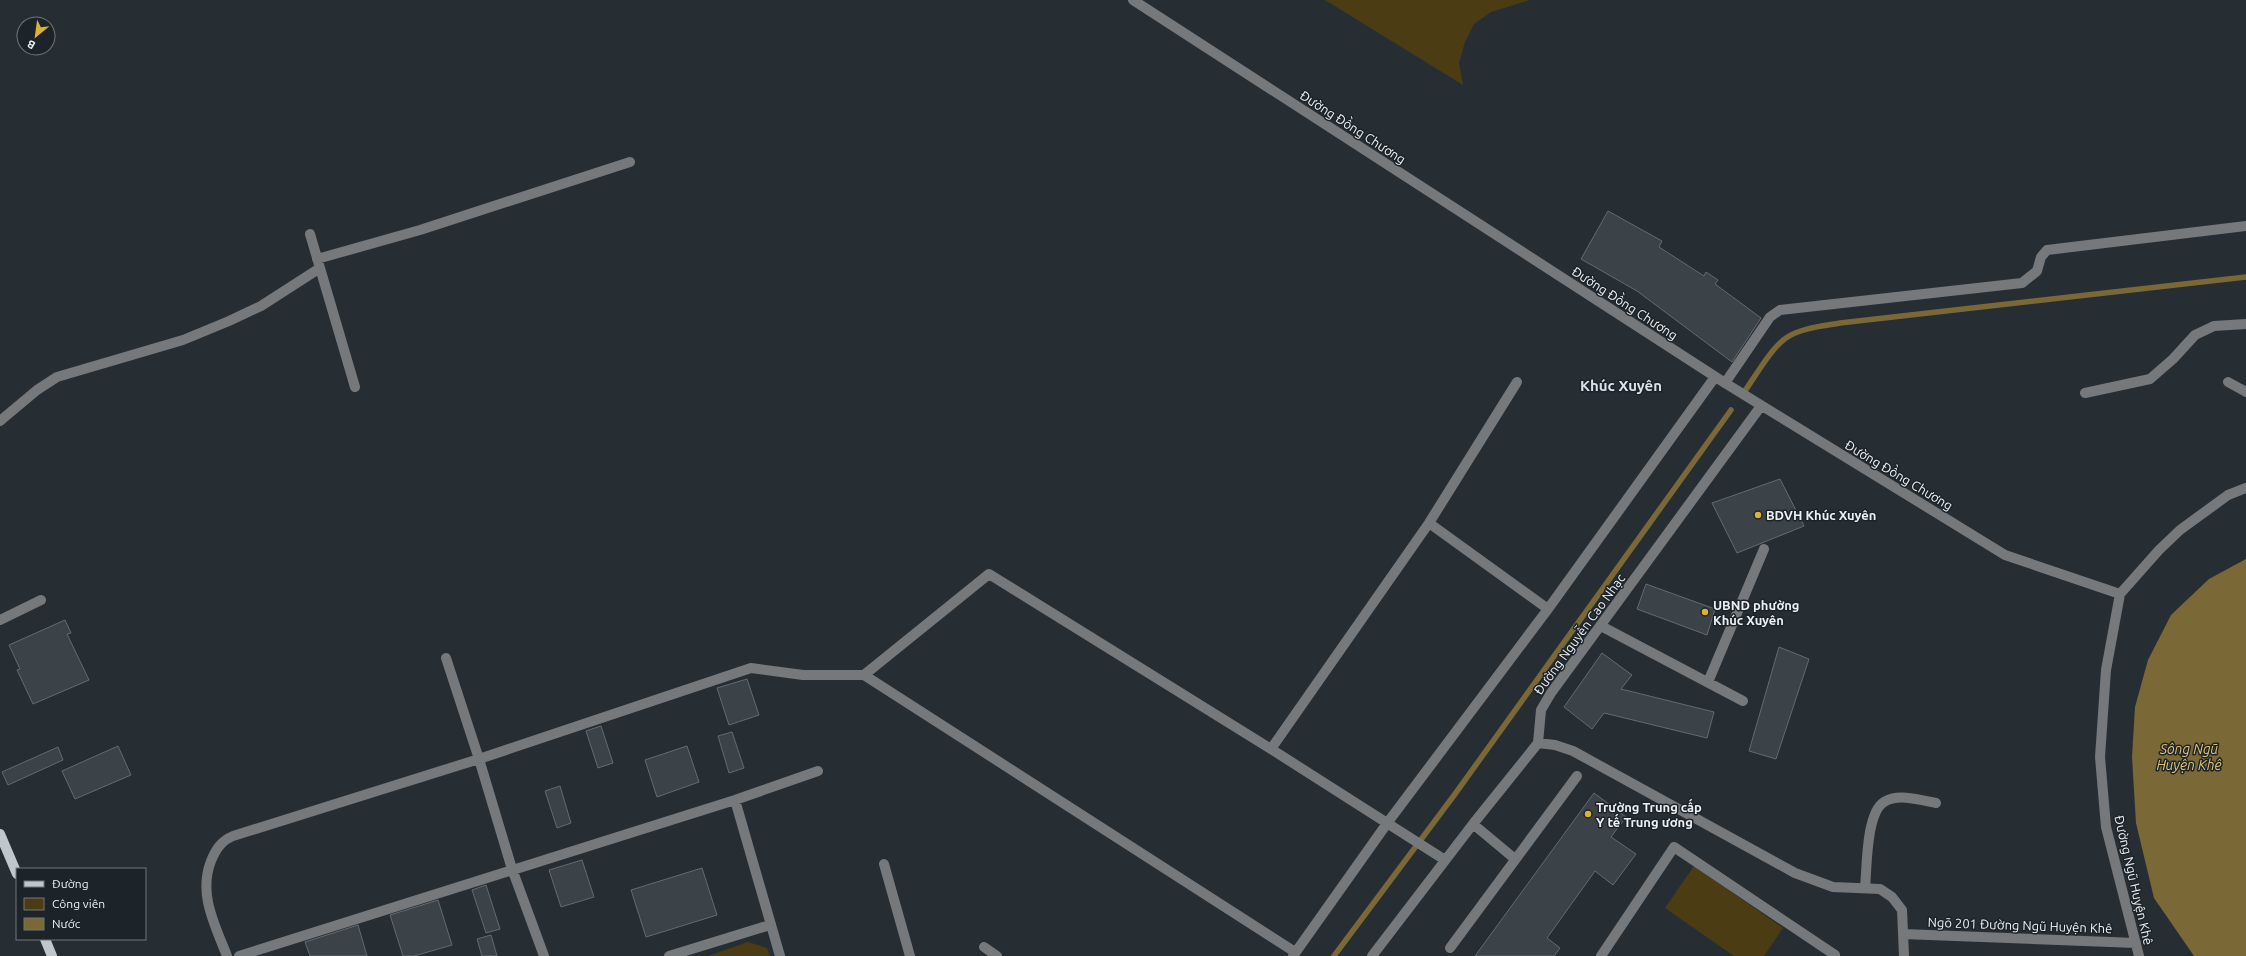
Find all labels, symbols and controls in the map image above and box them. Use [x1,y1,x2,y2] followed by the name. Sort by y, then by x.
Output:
[16,16,56,56] north arrow
[25,38,37,52] text: B
[1298,86,1410,166] street label: Đường Đồng Chương
[1570,262,1682,342] street label: Đường Đồng Chương
[1580,377,1662,394] district label: Khúc Xuyên
[1843,435,1956,513] street label: Đường Đồng Chương
[1766,508,1876,522] place label: BDVH Khúc Xuyên
[1753,510,1763,520] marker: BDVH Khúc Xuyên
[1530,570,1628,697] street label: Đường Nguyễn Cao Nhạc
[1713,598,1800,627] place label: UBND phường Khúc Xuyên
[1700,607,1710,617] marker: UBND phường Khúc Xuyên
[2156,741,2222,773] water label: Sông Ngũ Huyện Khê
[1596,798,1702,829] place label: Trường Trung cấp Y tế Trung ương
[1583,809,1593,819] marker: Trường Trung cấp Y tế Trung ương
[2111,814,2156,946] street label: Đường Ngũ Huyện Khê
[16,868,146,940] legend
[52,877,89,890] text: Đường
[52,897,105,910] text: Công viên
[1927,915,2113,936] street label: Ngõ 201 Đường Ngũ Huyện Khê
[52,917,81,930] text: Nước

